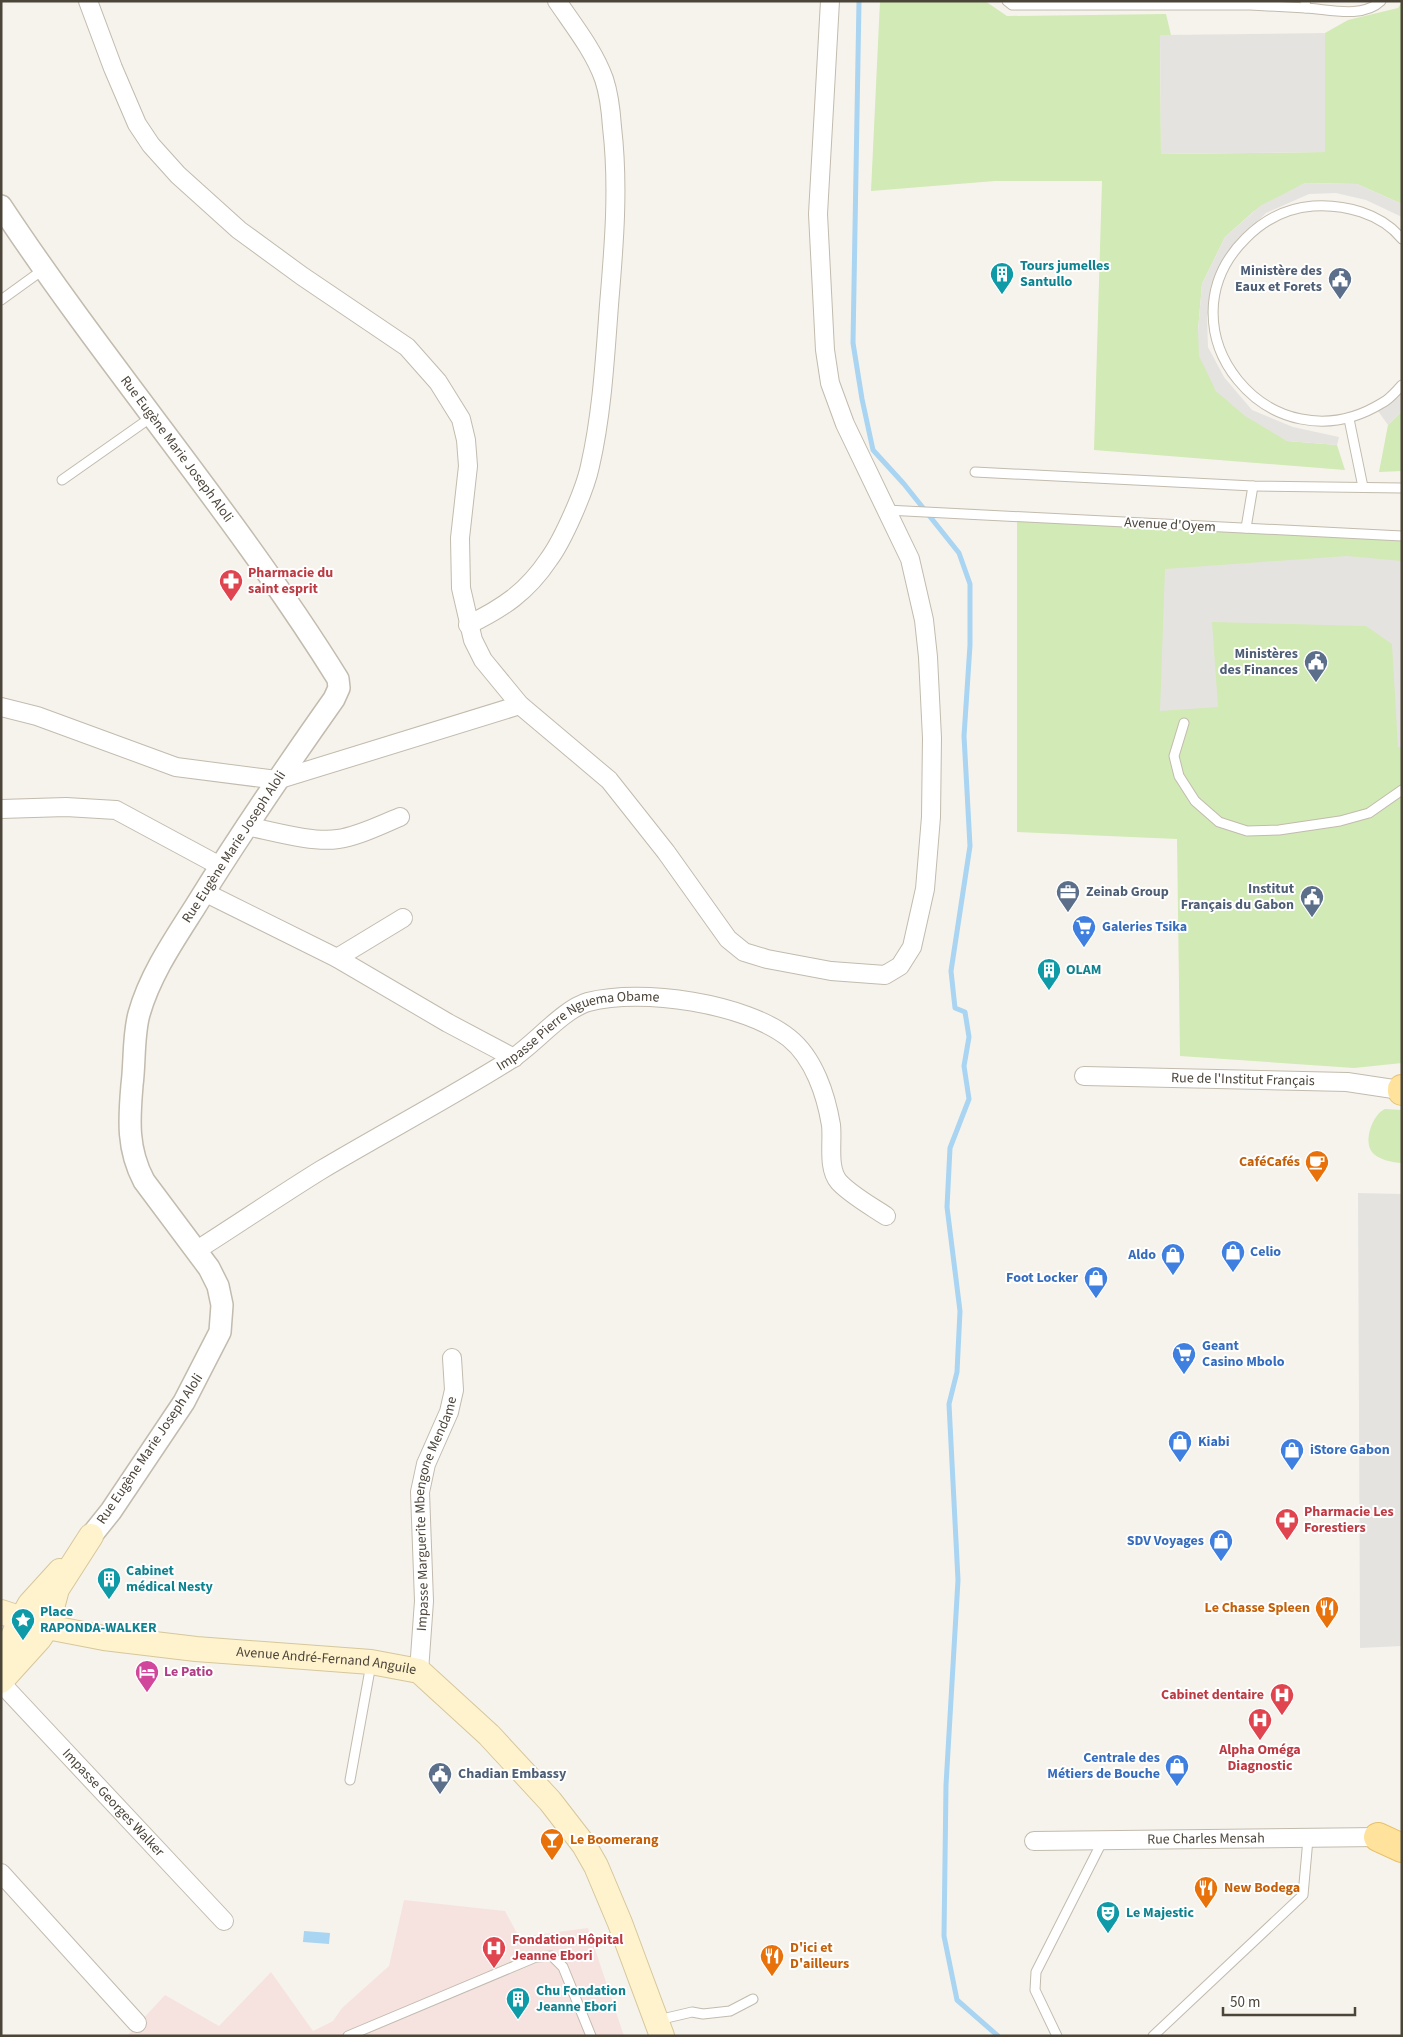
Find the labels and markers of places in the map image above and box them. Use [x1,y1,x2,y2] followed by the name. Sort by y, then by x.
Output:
[1020,256,1109,292] place label: Tours jumelles Santullo
[989,261,1015,295] building icon: Tours jumelles Santullo
[1235,261,1322,297] place label: Ministère des Eaux et Forets
[1327,266,1353,300] public building icon: Ministère des Eaux et Forets
[248,563,333,599] place label: Pharmacie du saint esprit
[218,568,244,602] pharmacy icon: Pharmacie du saint esprit
[1220,644,1298,680] place label: Ministères des Finances
[1303,649,1329,683] public building icon: Ministères des Finances
[1055,879,1081,913] office icon: Zeinab Group
[1181,879,1295,915] place label: Institut Français du Gabon
[1086,882,1169,902] place label: Zeinab Group
[1299,884,1325,918] public building icon: Institut Français du Gabon
[1071,914,1097,948] supermarket icon: Galeries Tsika
[1102,917,1187,937] place label: Galeries Tsika
[1036,957,1062,991] building icon: OLAM
[1066,960,1101,980] place label: OLAM
[1304,1149,1330,1183] cafe icon: CaféCafés
[1239,1152,1300,1172] place label: CaféCafés
[1220,1239,1246,1273] shop icon: Celio
[1160,1242,1186,1276] shop icon: Aldo
[1250,1242,1281,1262] place label: Celio
[1127,1245,1156,1265] place label: Aldo
[1083,1265,1109,1299] shop icon: Foot Locker
[1006,1268,1078,1288] place label: Foot Locker
[1202,1336,1285,1372] place label: Geant Casino Mbolo
[1171,1341,1197,1375] supermarket icon: Geant Casino Mbolo
[1167,1429,1193,1463] shop icon: Kiabi
[1198,1432,1230,1452] place label: Kiabi
[1279,1437,1305,1471] shop icon: iStore Gabon
[1310,1440,1390,1460] place label: iStore Gabon
[1304,1502,1394,1538] place label: Pharmacie Les Forestiers
[1274,1507,1300,1541] pharmacy icon: Pharmacie Les Forestiers
[1208,1528,1234,1562] shop icon: SDV Voyages
[1127,1531,1204,1551] place label: SDV Voyages
[126,1561,214,1597] place label: Cabinet médical Nesty
[96,1566,122,1600] building icon: Cabinet médical Nesty
[1314,1595,1340,1629] restaurant icon: Le Chasse Spleen
[1205,1598,1310,1618] place label: Le Chasse Spleen
[40,1602,157,1638] place label: Place RAPONDA-WALKER
[10,1607,36,1641] place icon: Place RAPONDA-WALKER
[134,1659,160,1693] hotel icon: Le Patio
[164,1662,213,1682] place label: Le Patio
[1269,1682,1295,1716] hospital icon: Cabinet dentaire
[1161,1685,1264,1705] place label: Cabinet dentaire
[1247,1707,1273,1741] hospital icon: Alpha Oméga Diagnostic
[1218,1740,1301,1776] place label: Alpha Oméga Diagnostic
[1047,1748,1160,1784] place label: Centrale des Métiers de Bouche
[1164,1753,1190,1787] shop icon: Centrale des Métiers de Bouche
[427,1761,453,1795] public building icon: Chadian Embassy
[458,1764,567,1784] place label: Chadian Embassy
[539,1827,565,1861] bar icon: Le Boomerang
[570,1830,659,1850] place label: Le Boomerang
[1193,1875,1219,1909] restaurant icon: New Bodega
[1224,1878,1300,1898] place label: New Bodega
[1095,1900,1121,1934] theatre icon: Le Majestic
[1126,1903,1194,1923] place label: Le Majestic
[512,1930,623,1966] place label: Fondation Hôpital Jeanne Ebori
[481,1935,507,1969] hospital icon: Fondation Hôpital Jeanne Ebori
[790,1938,849,1974] place label: D'ici et D'ailleurs
[759,1943,785,1977] restaurant icon: D'ici et D'ailleurs
[536,1981,626,2017] place label: Chu Fondation Jeanne Ebori
[505,1986,531,2020] building icon: Chu Fondation Jeanne Ebori

